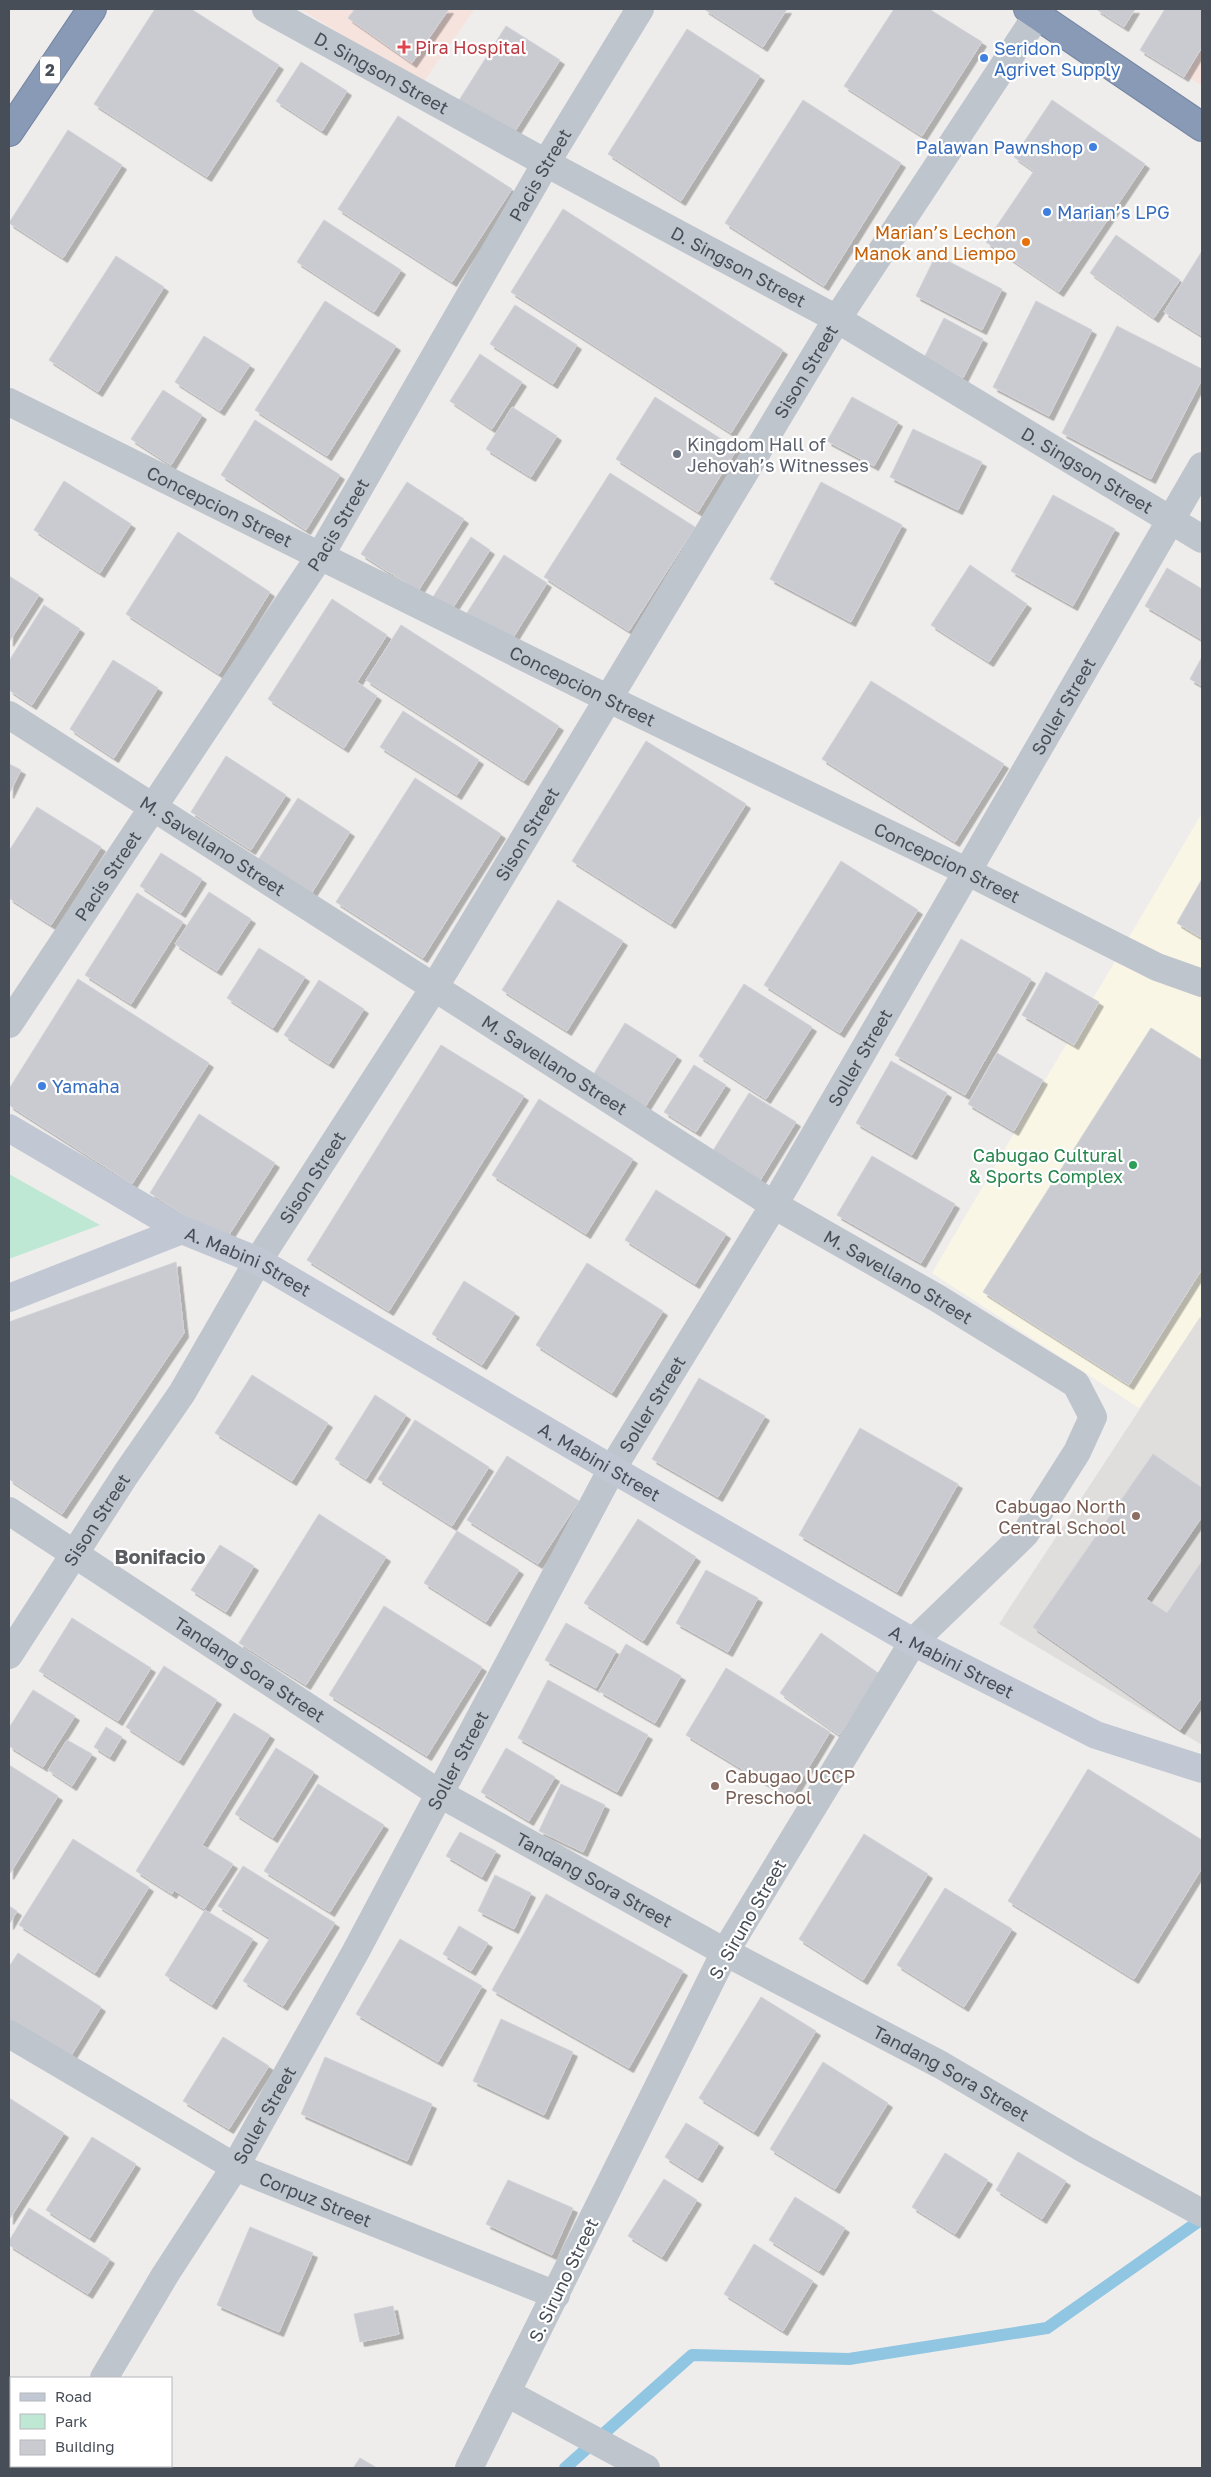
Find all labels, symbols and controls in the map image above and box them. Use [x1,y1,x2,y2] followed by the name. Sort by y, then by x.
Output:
[311,27,453,118] street label: D. Singson Street
[415,36,526,58] place label: Pira Hospital
[994,37,1121,80] place label: Seridon Agrivet Supply
[397,40,411,54] marker: Pira Hospital
[978,52,990,64] marker: Seridon Agrivet Supply
[40,56,60,84] road number: 2
[504,124,576,225] street label: Pacis Street
[916,136,1083,158] place label: Palawan Pawnshop
[1087,141,1099,153] marker: Palawan Pawnshop
[1057,201,1170,223] place label: Marian’s LPG
[1041,206,1053,218] marker: Marian’s LPG
[667,221,810,311] street label: D. Singson Street
[854,221,1016,264] place label: Marian’s Lechon Manok and Liempo
[1020,236,1032,248] marker: Marian’s Lechon Manok and Liempo
[769,320,842,422] street label: Sison Street
[1017,422,1157,518] street label: D. Singson Street
[687,433,869,476] place label: Kingdom Hall of Jehovah’s Witnesses
[671,448,683,460] marker: Kingdom Hall of Jehovah’s Witnesses
[143,461,296,552] street label: Concepcion Street
[302,474,373,575] street label: Pacis Street
[506,641,659,731] street label: Concepcion Street
[1026,653,1100,759] street label: Soller Street
[490,783,563,885] street label: Sison Street
[136,791,290,900] street label: M. Savellano Street
[871,817,1024,907] street label: Concepcion Street
[70,826,145,925] street label: Pacis Street
[823,1005,896,1110] street label: Soller Street
[478,1010,631,1119] street label: M. Savellano Street
[52,1075,120,1097] place label: Yamaha
[36,1080,48,1092] marker: Yamaha
[274,1127,350,1228] street label: Sison Street
[969,1144,1123,1187] place label: Cabugao Cultural & Sports Complex
[1127,1159,1139,1171] marker: Cabugao Cultural & Sports Complex
[182,1221,315,1301] street label: A. Mabini Street
[820,1225,977,1328] street label: M. Savellano Street
[614,1352,690,1456] street label: Soller Street
[535,1417,665,1506] street label: A. Mabini Street
[58,1469,134,1570] street label: Sison Street
[995,1495,1126,1538] place label: Cabugao North Central School
[1130,1510,1142,1522] marker: Cabugao North Central School
[114,1544,206,1568] district label: Bonifacio
[170,1612,329,1727] street label: Tandang Sora Street
[886,1620,1018,1703] street label: A. Mabini Street
[422,1707,493,1814] street label: Soller Street
[725,1765,855,1808] place label: Cabugao UCCP Preschool
[709,1780,721,1792] marker: Cabugao UCCP Preschool
[512,1827,677,1932] street label: Tandang Sora Street
[704,1855,790,1983] street label: S. Siruno Street
[869,2020,1033,2125] street label: Tandang Sora Street
[228,2062,300,2168] street label: Soller Street
[256,2167,375,2231] street label: Corpuz Street
[523,2214,603,2346] street label: S. Siruno Street
[10,2377,172,2467] legend
[55,2387,92,2405] text: Road
[55,2412,88,2430] text: Park
[55,2437,115,2455] text: Building

